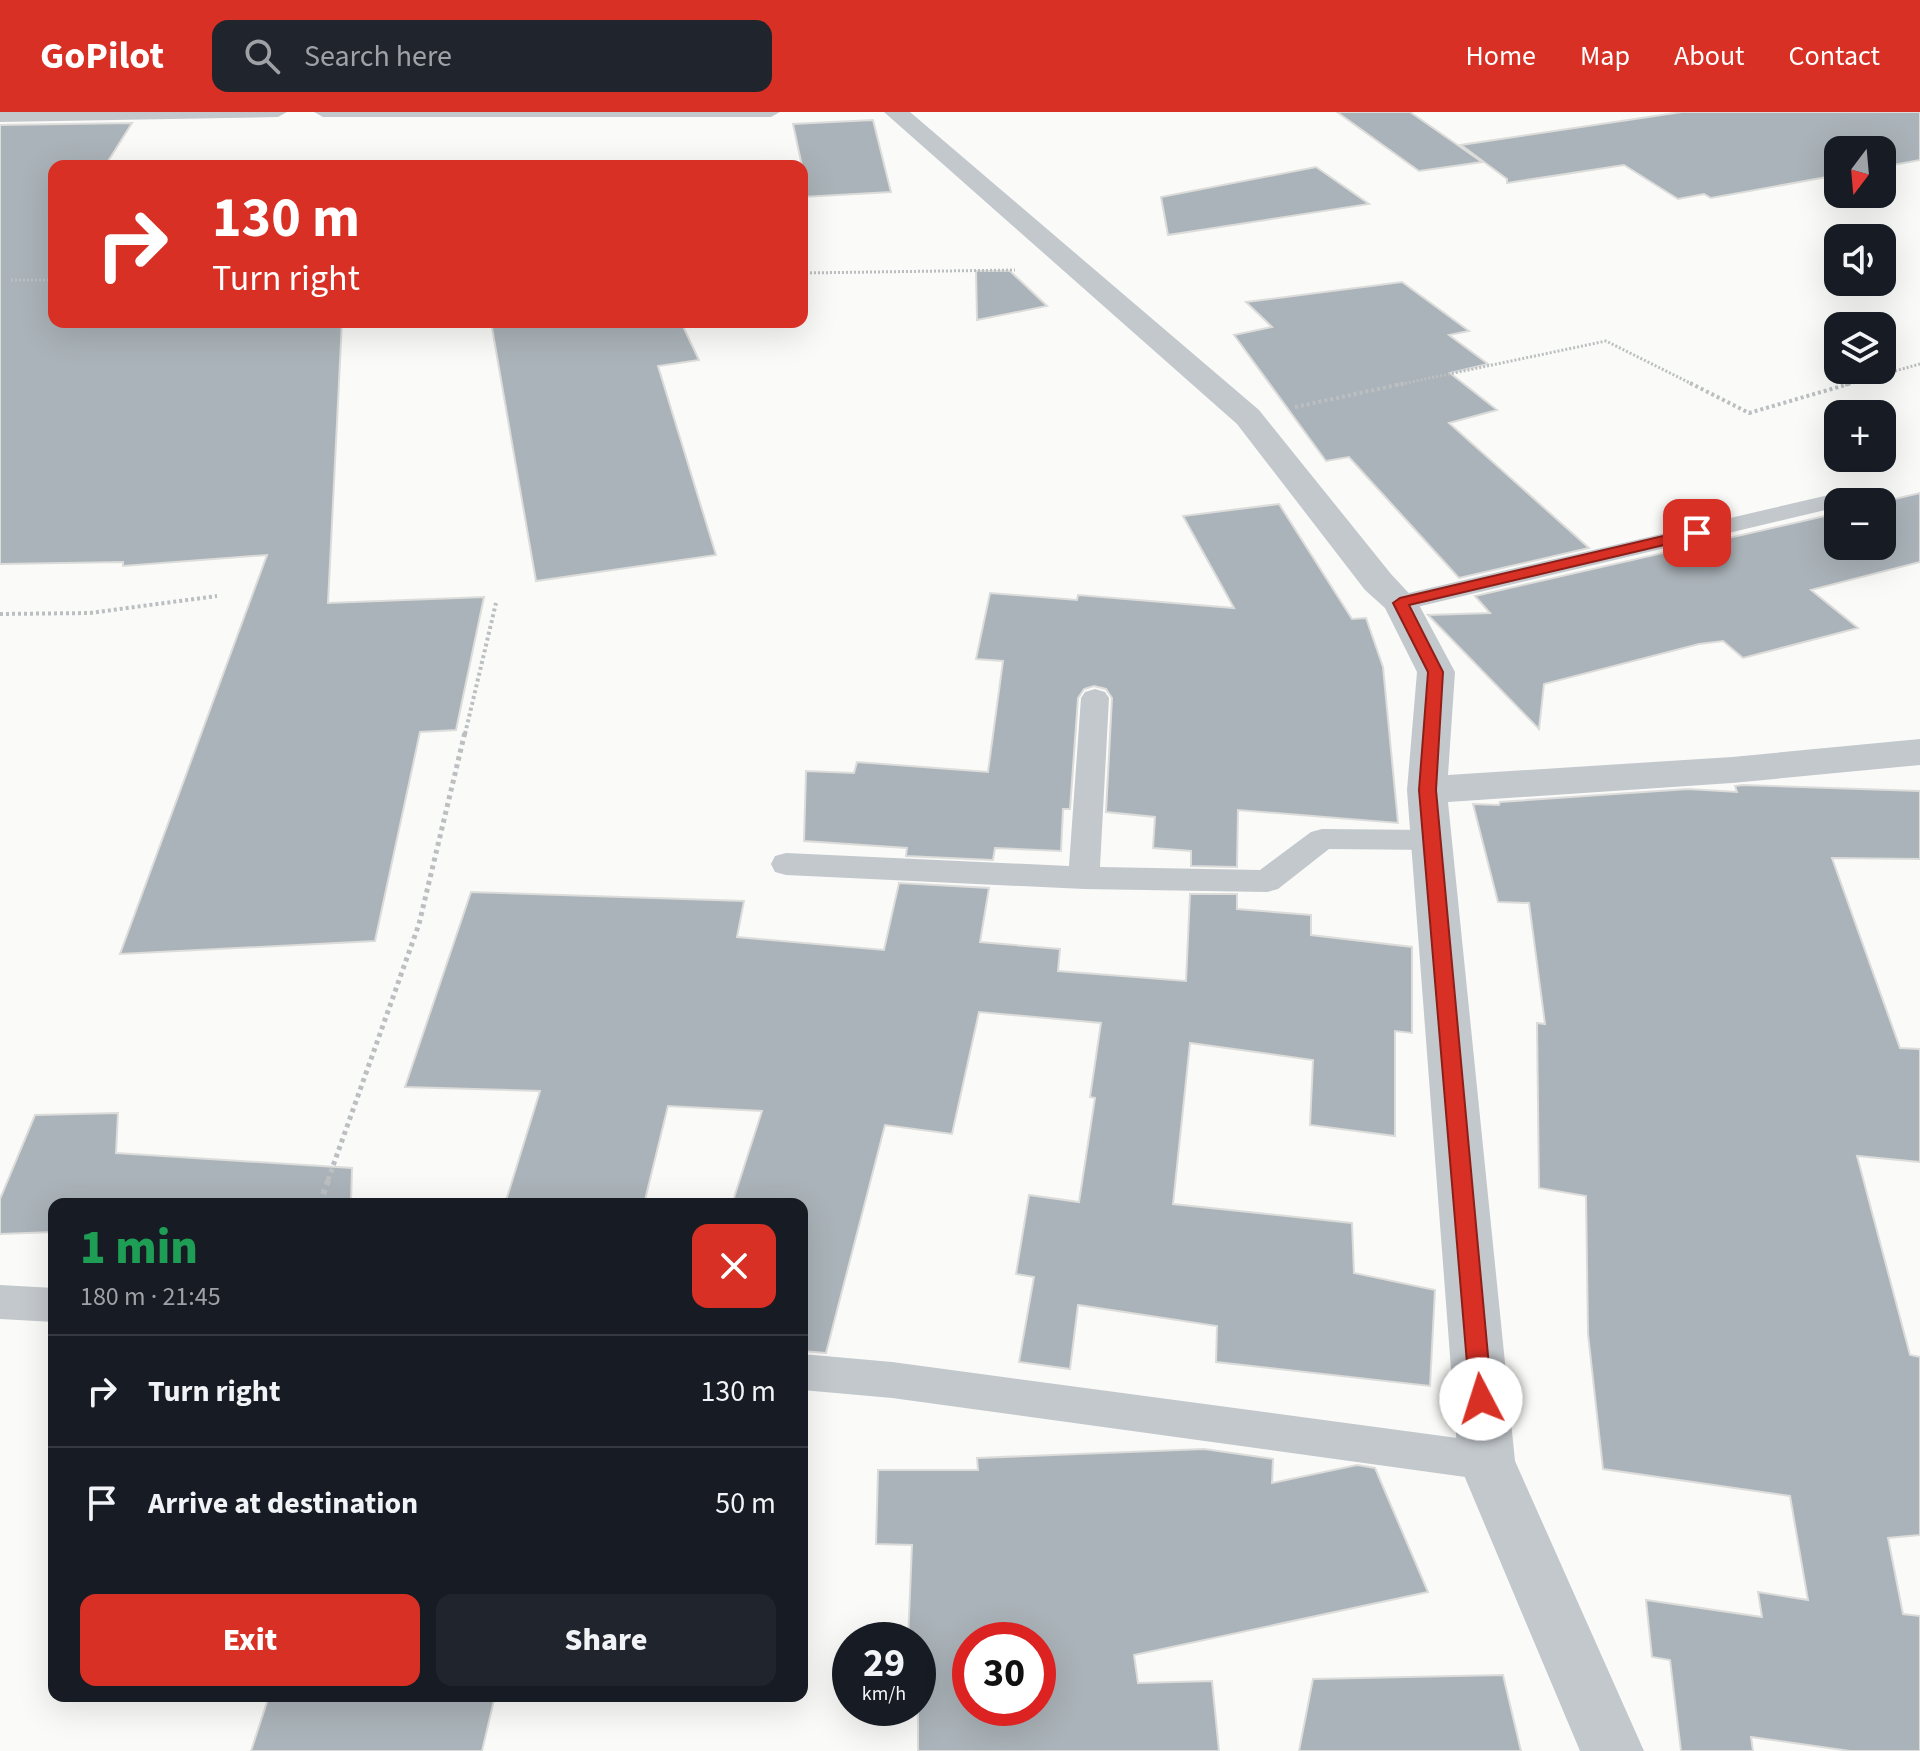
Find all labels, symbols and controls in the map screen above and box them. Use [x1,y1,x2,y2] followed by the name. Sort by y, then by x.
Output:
[212,20,772,92] search box
[40,29,164,83] text: GoPilot
[240,34,284,78] icon: search
[304,35,452,78] text: Search here
[1465,36,1536,76] text: Home
[1580,36,1630,76] text: Map
[1674,36,1745,76] text: About
[1789,36,1880,76] text: Contact
[1824,136,1896,208] north arrow
[1824,136,1896,560] map controls
[212,179,360,258] text: 130 m
[80,192,184,296] icon: right
[1824,224,1896,296] button: sound
[212,253,360,304] text: Turn right
[1824,312,1896,384] button: layers
[1824,400,1896,472] button: +
[1824,488,1896,560] button: −
[1663,499,1731,567] pin
[1675,511,1719,555] icon: arrive
[80,1214,198,1282] text: 1 min
[692,1224,776,1308] button: close
[80,1278,221,1315] text: 180 m · 21:45
[1439,1357,1523,1441] position arrow
[80,1369,124,1413] icon: right
[148,1370,280,1413] text: Turn right
[700,1370,776,1413] text: 130 m
[80,1481,124,1525] icon: arrive
[148,1482,418,1525] text: Arrive at destination
[715,1482,776,1525] text: 50 m
[80,1594,420,1686] button: Exit
[436,1594,776,1686] button: Share
[952,1622,1056,1726] speed limit sign: 30
[863,1635,905,1692] text: 29
[862,1680,906,1708] text: km/h

